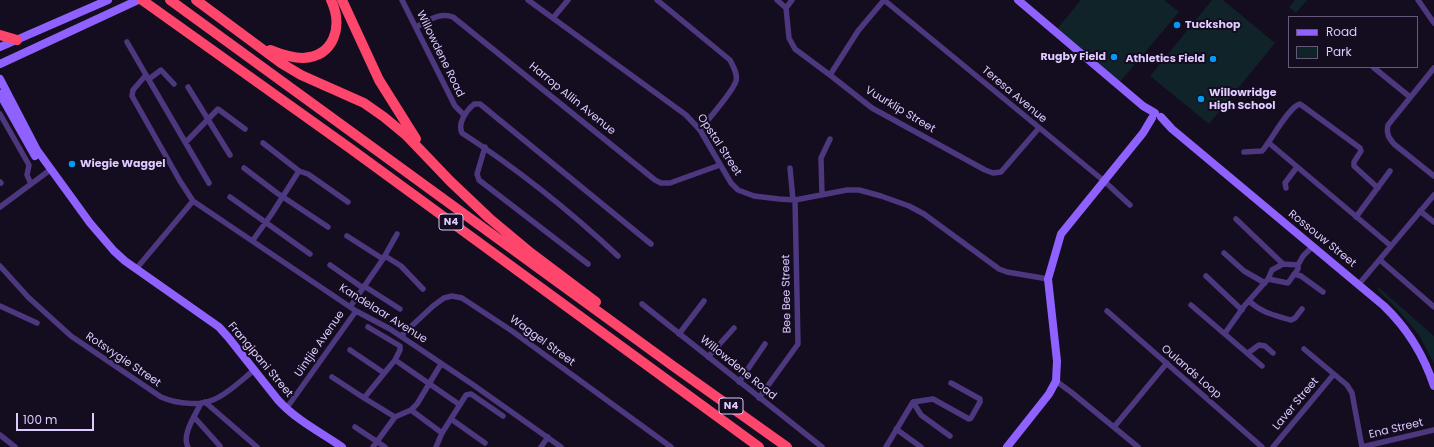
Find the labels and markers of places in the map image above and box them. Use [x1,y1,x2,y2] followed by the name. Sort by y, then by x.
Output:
[1185,18,1240,32] place label: Tuckshop
[1172,20,1182,30] marker: Tuckshop
[1040,50,1106,64] place label: Rugby Field
[1109,52,1119,62] marker: Rugby Field
[1125,52,1205,66] place label: Athletics Field
[1208,54,1218,64] marker: Athletics Field
[1209,86,1277,112] place label: Willowridge High School
[1196,94,1206,104] marker: Willowridge High School
[80,157,165,171] place label: Wiegie Waggel
[67,159,77,169] marker: Wiegie Waggel

